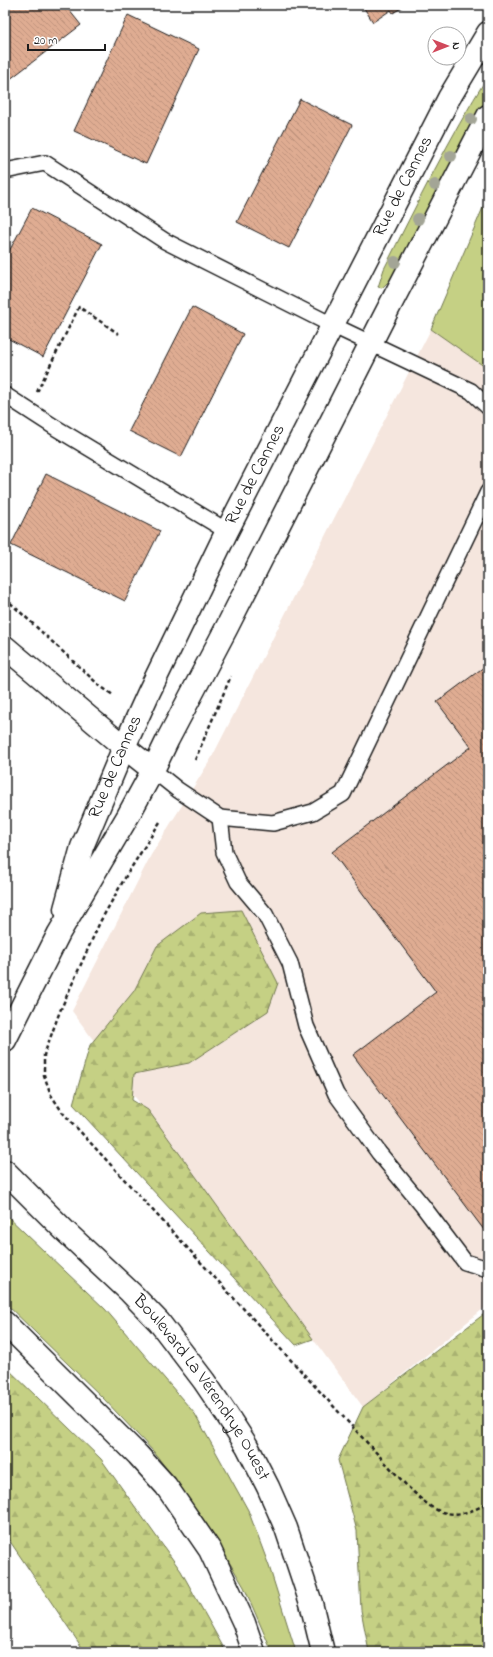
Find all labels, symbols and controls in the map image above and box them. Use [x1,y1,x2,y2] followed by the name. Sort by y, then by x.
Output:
[28,26,105,52] scale bar
[427,26,467,66] north arrow
[34,32,57,50] text: 20 m
[448,42,464,50] text: N
[367,132,440,242] street label: Rue de Cannes
[219,420,292,530] street label: Rue de Cannes
[82,711,150,823] street label: Rue de Cannes
[126,1288,276,1486] street label: Boulevard La Vérendrye Ouest

